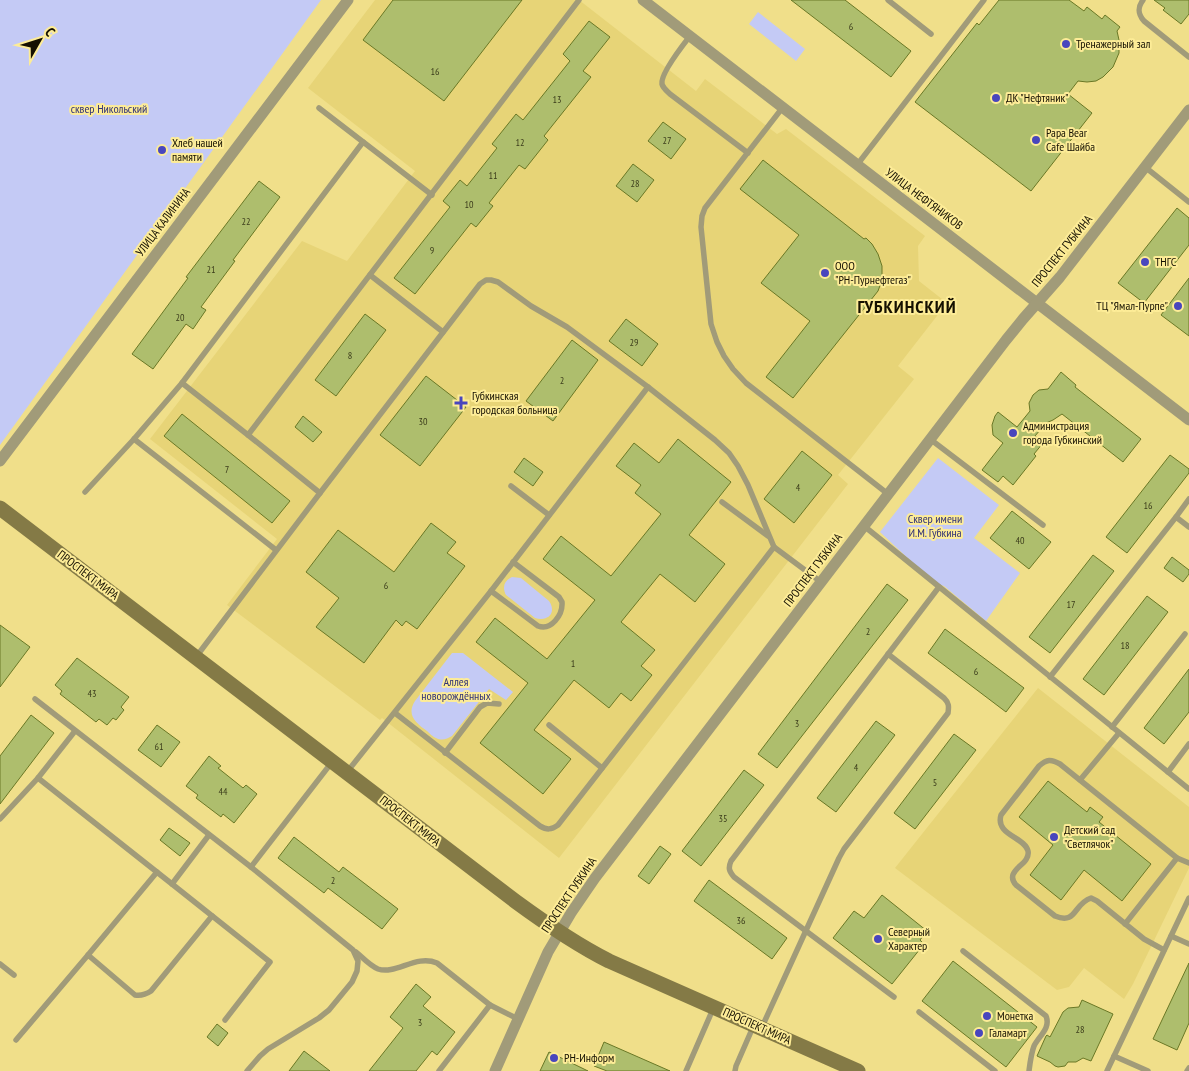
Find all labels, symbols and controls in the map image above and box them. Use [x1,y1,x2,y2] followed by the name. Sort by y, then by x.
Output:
[15,15,65,65] north arrow
[849,20,854,33] house number: 6
[41,24,59,40] text: С
[1076,36,1150,51] place label: Тренажерный зал
[1060,38,1072,50] marker: Тренажерный зал
[431,65,440,78] house number: 16
[1006,90,1069,105] place label: ДК "Нефтяник"
[990,92,1002,104] marker: ДК "Нефтяник"
[553,93,562,106] house number: 13
[71,101,147,116] park label: сквер Никольский
[1046,125,1095,154] place label: Papa Bear Cafe Шайба
[663,134,672,147] house number: 27
[1030,134,1042,146] marker: Papa Bear Cafe Шайба
[172,135,223,164] place label: Хлеб нашей памяти
[516,136,525,149] house number: 12
[156,144,168,156] marker: Хлеб нашей памяти
[883,165,966,233] street label: УЛИЦА НЕФТЯНИКОВ
[489,169,498,182] house number: 11
[631,177,640,190] house number: 28
[132,184,193,259] street label: УЛИЦА КАЛИНИНА
[465,198,474,211] house number: 10
[1028,212,1095,290] street label: ПРОСПЕКТ ГУБКИНА
[242,215,251,228] house number: 22
[430,244,434,257] house number: 9
[1155,254,1177,269] place label: ТНГС
[1139,256,1151,268] marker: ТНГС
[835,258,911,287] place label: ООО "РН-Пурнефтегаз"
[207,263,216,276] house number: 21
[819,267,831,279] marker: ООО "РН-Пурнефтегаз"
[857,295,957,318] district label: ГУБКИНСКИЙ
[1096,298,1168,313] place label: ТЦ "Ямал-Пурпе"
[1172,300,1184,312] marker: ТЦ "Ямал-Пурпе"
[176,311,185,324] house number: 20
[630,336,639,349] house number: 29
[348,349,352,362] house number: 8
[560,374,564,387] house number: 2
[472,388,558,417] place label: Губкинская городская больница
[454,396,468,410] marker: Губкинская городская больница
[419,415,428,428] house number: 30
[1023,418,1102,447] place label: Администрация города Губкинский
[1007,427,1019,439] marker: Администрация города Губкинский
[225,463,229,476] house number: 7
[796,481,801,494] house number: 4
[1144,499,1153,512] house number: 16
[908,511,962,540] park label: Сквер имени И.М. Губкина
[780,530,845,609] street label: ПРОСПЕКТ ГУБКИНА
[1016,534,1025,547] house number: 40
[55,547,122,603] street label: ПРОСПЕКТ МИРА
[384,579,389,592] house number: 6
[1067,598,1076,611] house number: 17
[866,625,870,638] house number: 2
[1121,639,1130,652] house number: 18
[571,657,575,670] house number: 1
[974,665,979,678] house number: 6
[421,674,491,703] park label: Аллея новорождённых
[88,687,97,700] house number: 43
[795,717,799,730] house number: 3
[155,740,164,753] house number: 61
[854,761,859,774] house number: 4
[933,776,937,789] house number: 5
[219,785,228,798] house number: 44
[377,792,444,849] street label: ПРОСПЕКТ МИРА
[719,812,728,825] house number: 35
[1064,822,1116,851] place label: Детский сад "Светлячок"
[1048,831,1060,843] marker: Детский сад "Светлячок"
[538,854,600,935] street label: ПРОСПЕКТ ГУБКИНА
[331,874,335,887] house number: 2
[737,914,746,927] house number: 36
[888,924,930,953] place label: Северный Характер
[872,933,884,945] marker: Северный Характер
[721,1004,794,1047] street label: ПРОСПЕКТ МИРА
[997,1008,1033,1023] place label: Монетка
[981,1010,993,1022] marker: Монетка
[418,1016,422,1029] house number: 3
[1076,1023,1085,1036] house number: 28
[989,1025,1027,1040] place label: Галамарт
[973,1027,985,1039] marker: Галамарт
[564,1050,614,1065] place label: РН-Информ
[548,1052,560,1064] marker: РН-Информ

